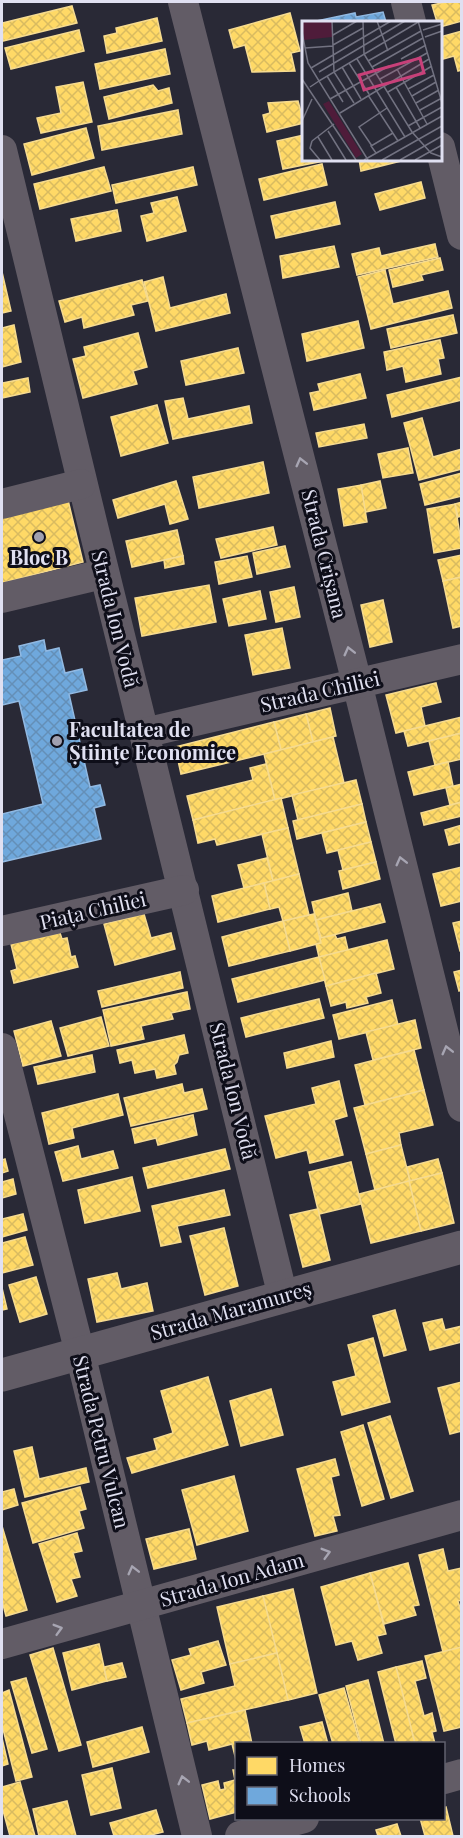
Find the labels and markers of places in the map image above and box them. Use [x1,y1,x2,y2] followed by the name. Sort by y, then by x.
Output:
[32,530,46,544] marker: Bloc B
[10,543,68,570] place label: Bloc B
[69,715,236,766] place label: Facultatea de Științe Economice
[50,734,64,748] marker: Facultatea de Științe Economice

